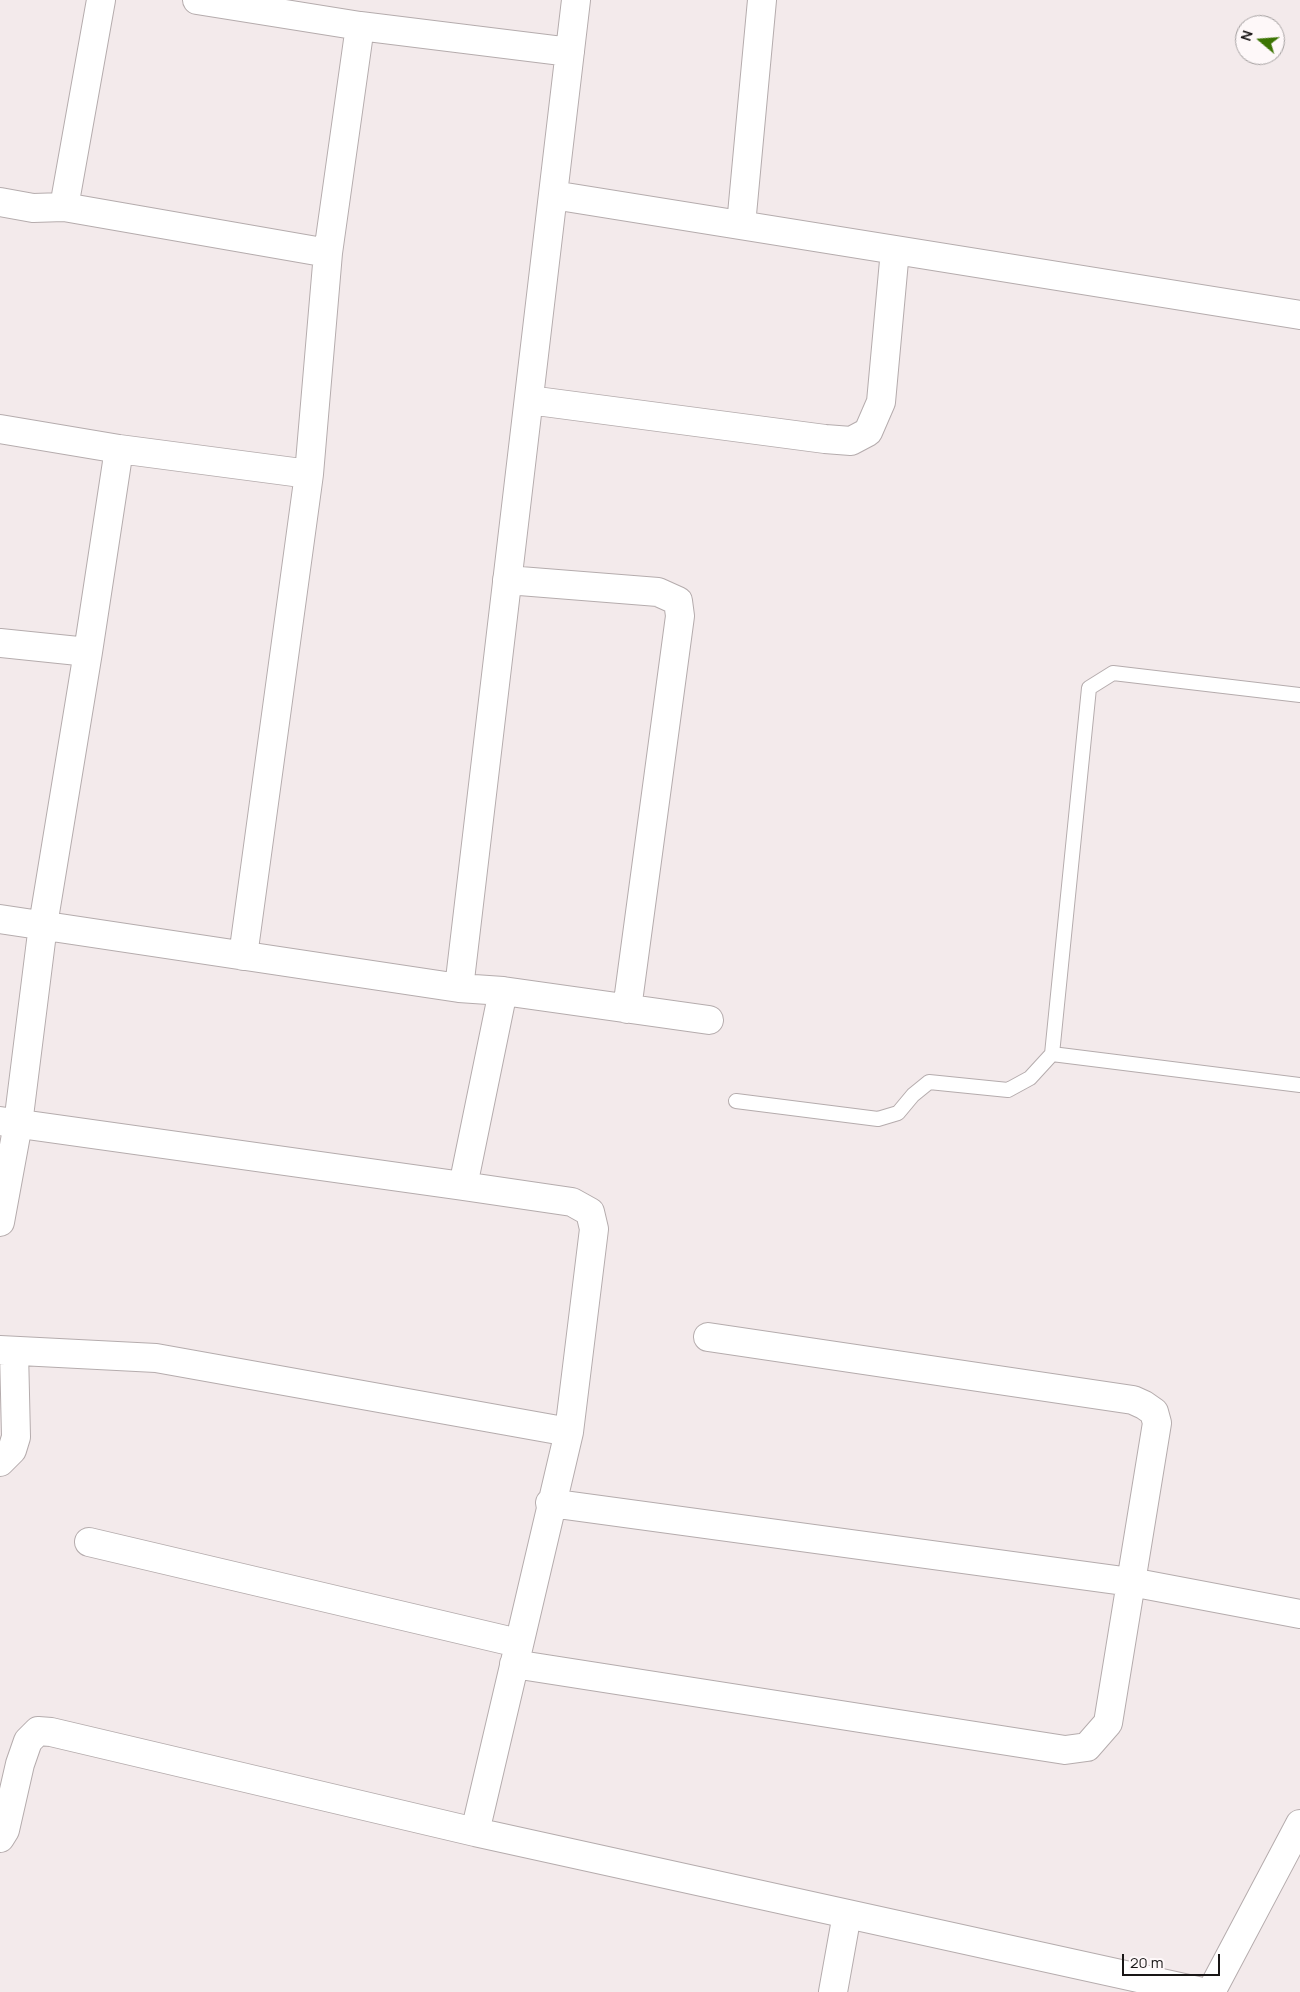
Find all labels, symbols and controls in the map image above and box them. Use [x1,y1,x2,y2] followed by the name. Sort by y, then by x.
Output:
[1235,15,1285,65] north arrow
[1236,28,1257,43] text: N
[1125,1944,1222,1976] scale bar
[1130,1952,1163,1973] text: 20 m

